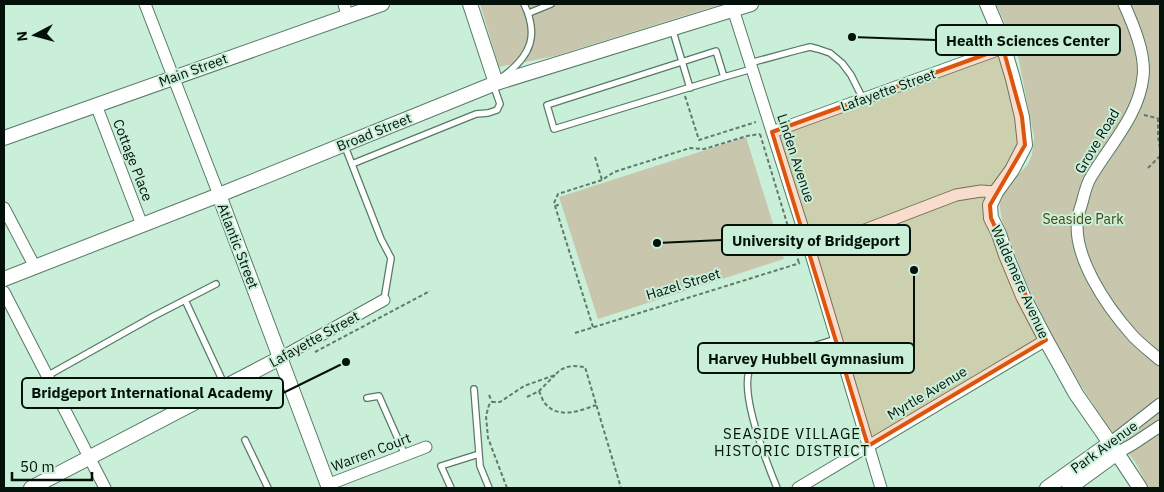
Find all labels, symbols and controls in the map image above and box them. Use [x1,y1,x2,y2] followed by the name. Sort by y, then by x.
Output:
[10,10,60,60] north arrow
[936,25,1120,55] callout: Health Sciences Center
[13,30,32,42] text: N
[946,31,1110,50] text: Health Sciences Center
[156,49,230,91] street label: Main Street
[838,64,938,116] street label: Lafayette Street
[1071,105,1123,177] street label: Grove Road
[334,109,414,155] street label: Broad Street
[773,111,819,205] street label: Linden Avenue
[109,116,157,204] street label: Cottage Place
[213,201,263,291] street label: Atlantic Street
[1042,210,1124,228] park label: Seaside Park
[987,223,1053,342] street label: Waldemere Avenue
[722,225,910,255] callout: University of Bridgeport
[732,231,900,250] text: University of Bridgeport
[644,264,722,304] street label: Hazel Street
[266,307,362,371] street label: Lafayette Street
[698,343,914,373] callout: Harvey Hubbell Gymnasium
[708,349,904,368] text: Harvey Hubbell Gymnasium
[884,362,970,424] street label: Myrtle Avenue
[22,378,283,408] callout: Bridgeport International Academy
[31,383,273,402] text: Bridgeport International Academy
[1067,416,1141,477] street label: Park Avenue
[714,424,870,460] district label: SEASIDE VILLAGE HISTORIC DISTRICT
[329,429,413,475] street label: Warren Court
[12,450,92,482] scale bar
[20,457,55,476] text: 50 m

